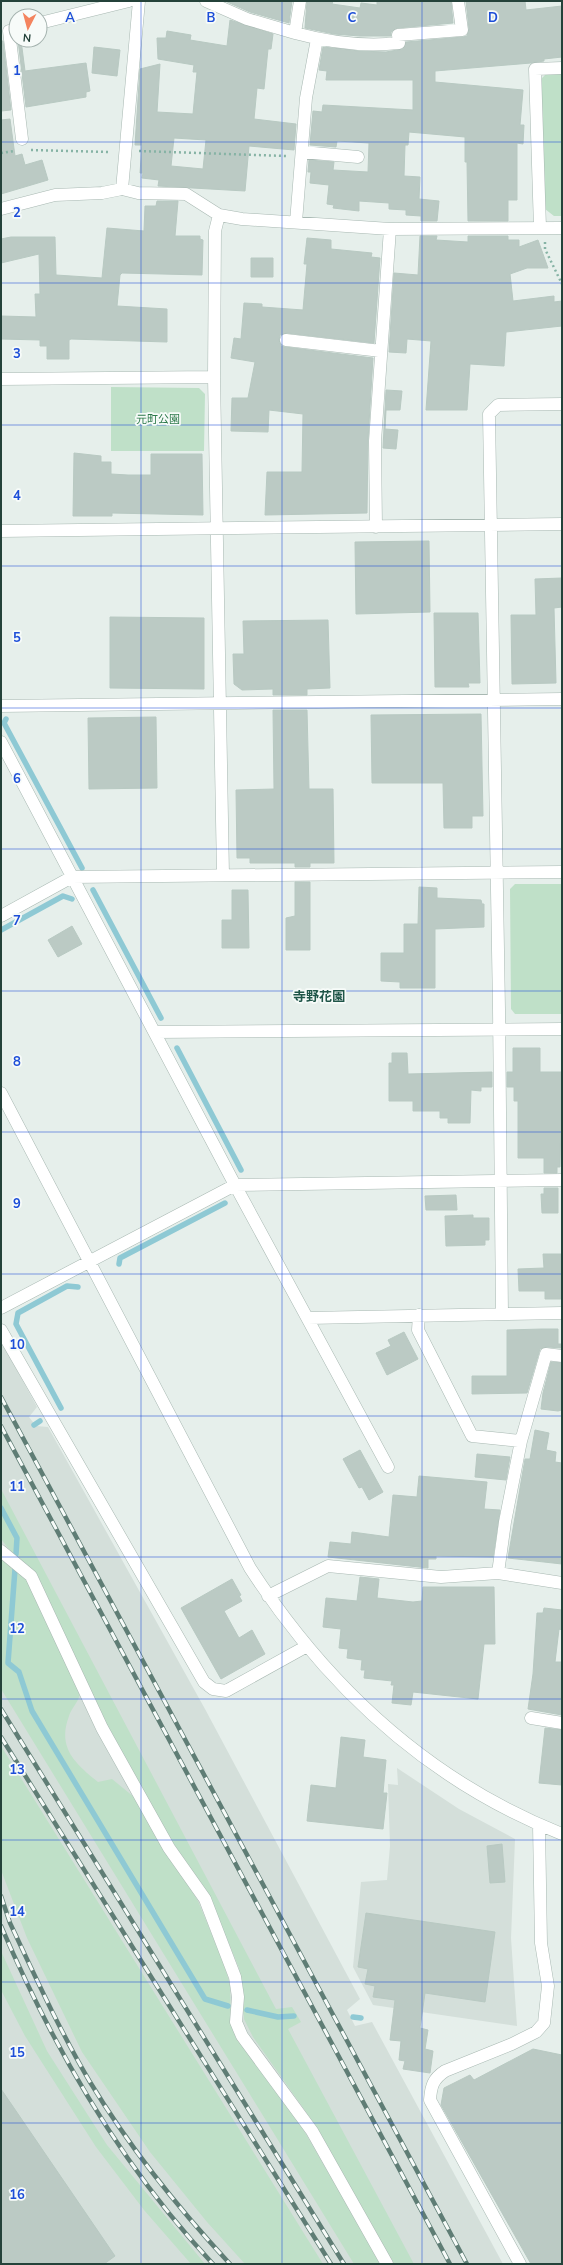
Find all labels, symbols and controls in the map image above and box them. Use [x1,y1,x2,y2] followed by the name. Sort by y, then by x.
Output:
[8,8,48,48] north arrow
[65,9,75,27] text: A
[207,9,216,27] text: B
[348,9,357,27] text: C
[488,9,498,27] text: D
[22,30,32,45] text: N
[13,62,21,80] text: 1
[13,204,21,222] text: 2
[13,345,21,363] text: 3
[136,412,180,427] park label: 元町公園
[13,487,21,505] text: 4
[13,629,21,647] text: 5
[13,770,21,788] text: 6
[13,912,21,930] text: 7
[293,988,345,1006] district label: 寺野花園
[13,1053,21,1071] text: 8
[13,1195,21,1213] text: 9
[9,1336,25,1354] text: 10
[9,1478,25,1496] text: 11
[9,1620,25,1638] text: 12
[9,1761,25,1779] text: 13
[9,1903,25,1921] text: 14
[9,2044,25,2062] text: 15
[9,2186,25,2204] text: 16

